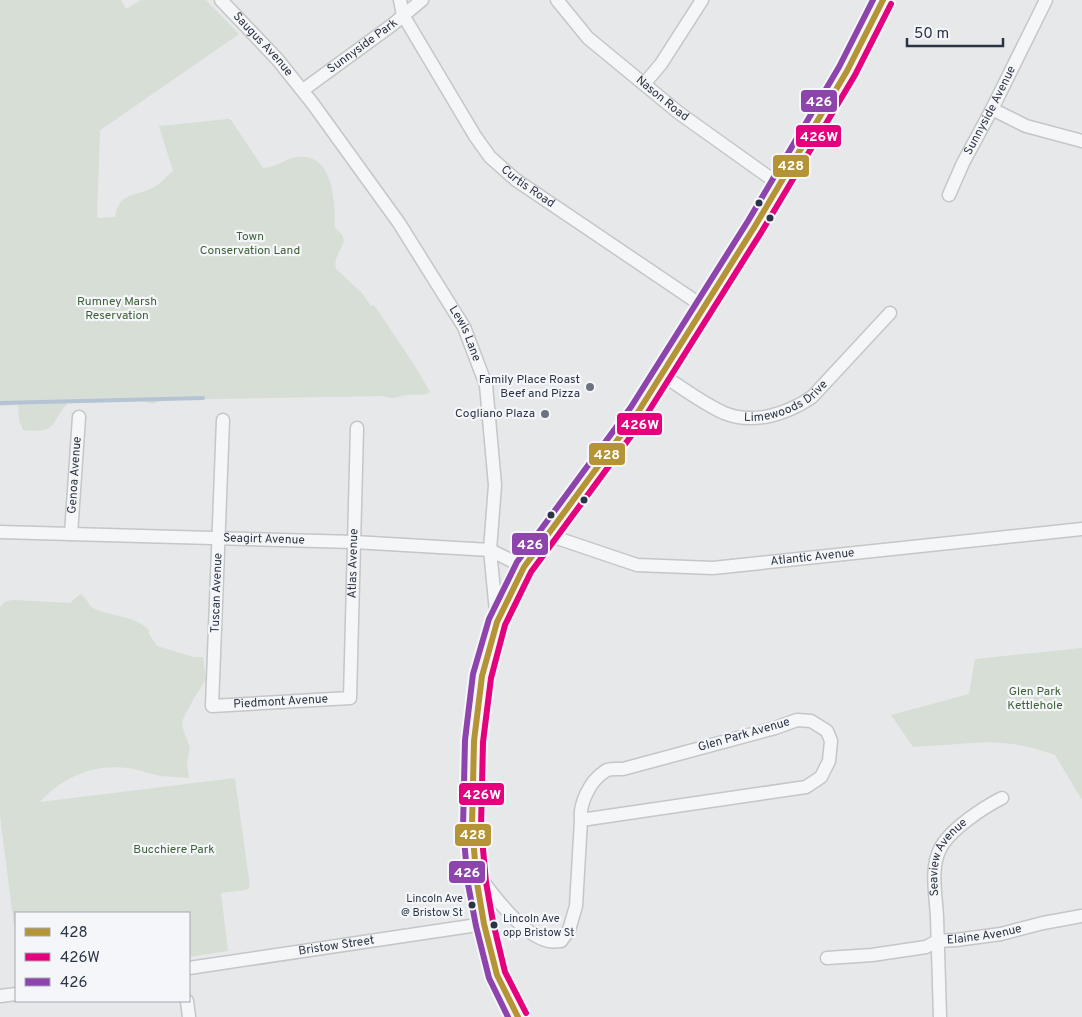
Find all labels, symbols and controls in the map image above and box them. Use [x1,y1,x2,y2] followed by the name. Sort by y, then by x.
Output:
[229,9,296,80] street label: Saugus Avenue
[324,15,401,77] street label: Sunnyside Park
[907,15,1003,47] scale bar
[914,25,949,44] text: 50 m
[961,63,1020,158] street label: Sunnyside Avenue
[632,72,692,125] street label: Nason Road
[800,89,838,113] line badge: 426
[806,94,832,111] text: 426
[795,124,842,148] line badge: 426W
[800,129,838,146] text: 426W
[772,154,810,178] line badge: 428
[778,158,804,175] text: 428
[497,162,558,212] street label: Curtis Road
[754,198,764,208] unlabelled marker
[765,213,775,223] unlabelled marker
[200,229,300,259] park label: Town Conservation Land
[77,294,157,324] park label: Rumney Marsh Reservation
[445,303,484,364] street label: Lewis Lane
[479,372,580,402] place label: Family Place Roast Beef and Pizza
[744,377,831,426] street label: Limewoods Drive
[584,381,596,393] marker: Family Place Roast Beef and Pizza
[455,406,535,422] place label: Cogliano Plaza
[539,408,551,420] marker: Cogliano Plaza
[616,412,663,436] line badge: 426W
[621,417,659,434] text: 426W
[64,436,86,514] street label: Genoa Avenue
[588,442,626,466] line badge: 428
[594,447,620,464] text: 428
[579,495,589,505] unlabelled marker
[546,510,556,520] unlabelled marker
[345,528,362,599] street label: Atlas Avenue
[223,530,305,549] street label: Seagirt Avenue
[511,532,549,556] line badge: 426
[517,537,543,554] text: 426
[770,545,855,570] street label: Atlantic Avenue
[208,553,226,633] street label: Tuscan Avenue
[1007,684,1063,714] park label: Glen Park Kettlehole
[233,691,328,713] street label: Piedmont Avenue
[696,714,792,756] street label: Glen Park Avenue
[458,782,505,806] line badge: 426W
[463,787,501,804] text: 426W
[926,815,971,897] street label: Seaview Avenue
[454,823,492,847] line badge: 428
[460,827,486,844] text: 428
[133,842,215,858] park label: Bucchiere Park
[448,860,486,884] line badge: 426
[454,865,480,882] text: 426
[401,892,463,920] place label: Lincoln Ave @ Bristow St
[467,900,477,910] marker: Lincoln Ave @ Bristow St
[15,912,190,1002] legend
[503,912,575,940] place label: Lincoln Ave opp Bristow St
[489,920,499,930] marker: Lincoln Ave opp Bristow St
[947,921,1024,948] street label: Elaine Avenue
[60,924,88,943] text: 428
[297,932,375,960] street label: Bristow Street
[60,949,100,968] text: 426W
[60,974,87,993] text: 426

